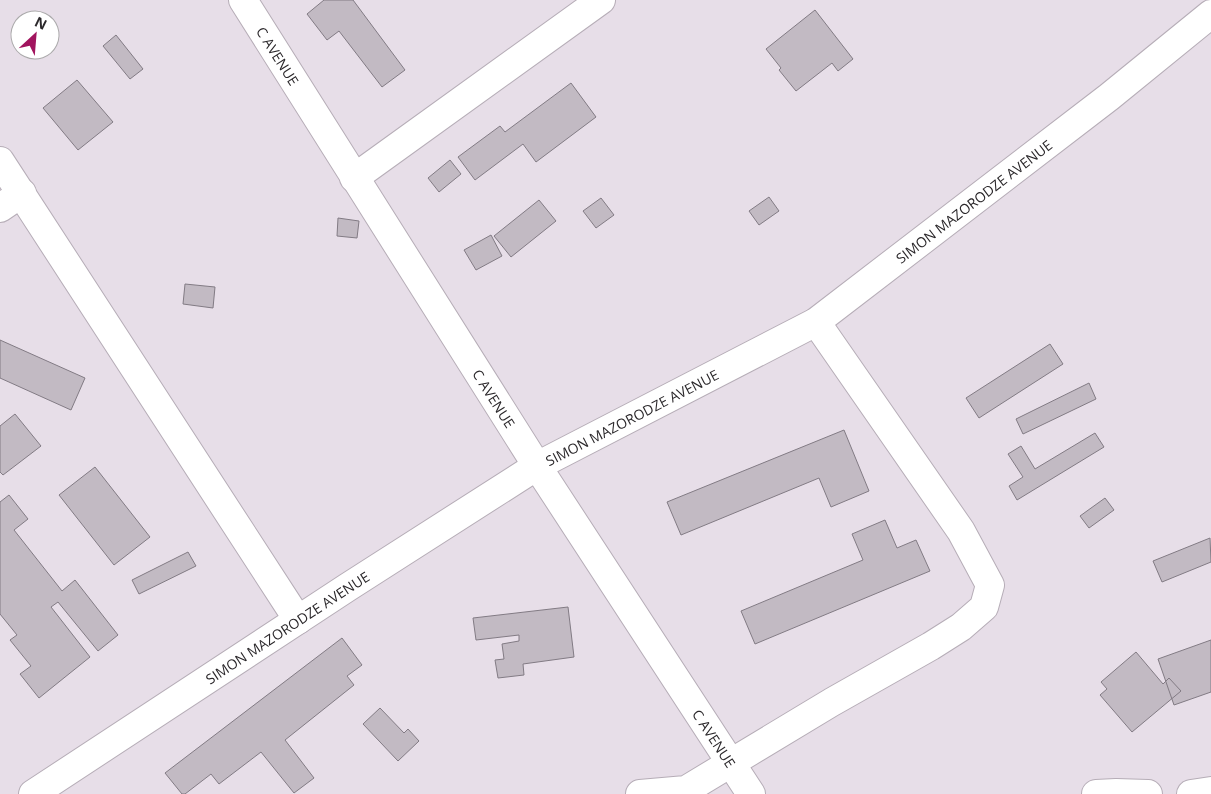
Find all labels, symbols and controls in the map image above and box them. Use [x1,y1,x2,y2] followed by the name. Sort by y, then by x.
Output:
[10,10,60,60] north arrow
[32,12,50,34] text: N
[253,23,304,89] street label: C AVENUE
[892,135,1056,267] street label: SIMON MAZORODZE AVENUE
[469,365,520,431] street label: C AVENUE
[542,365,722,470] street label: SIMON MAZORODZE AVENUE
[201,566,373,688] street label: SIMON MAZORODZE AVENUE
[689,705,741,771] street label: C AVENUE

